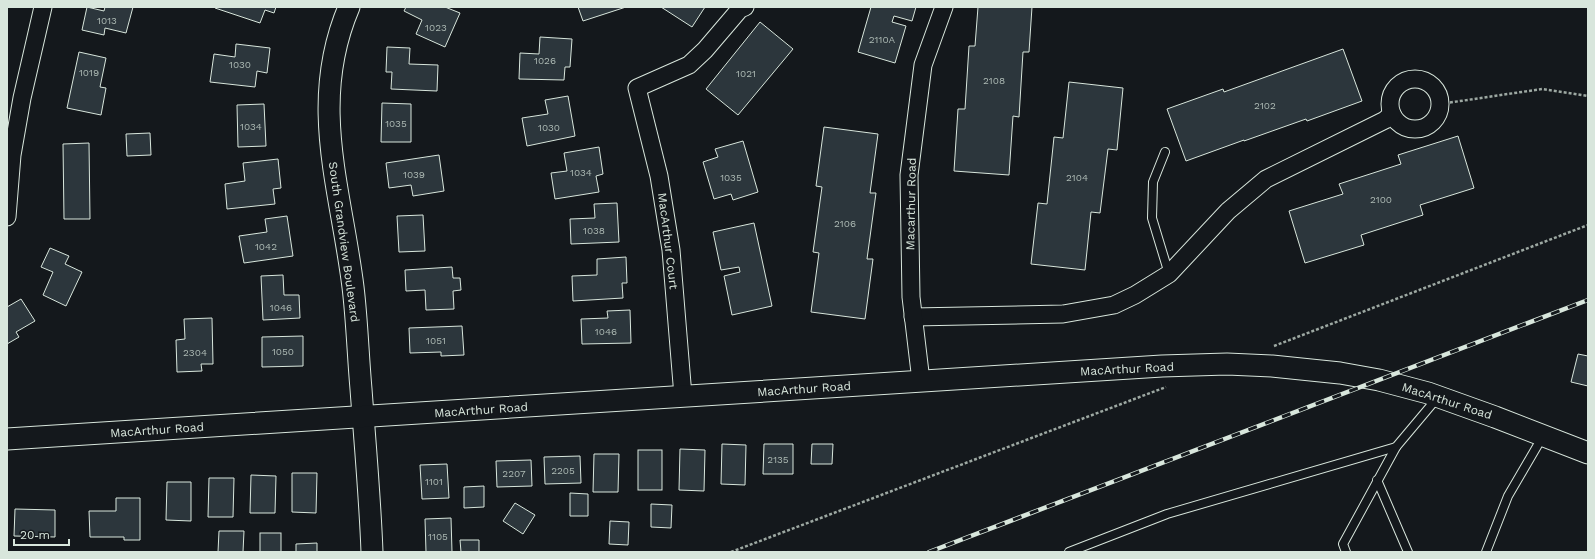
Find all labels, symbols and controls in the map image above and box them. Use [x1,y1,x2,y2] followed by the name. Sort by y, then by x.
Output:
[97,15,117,26] house number: 1013
[425,22,447,33] house number: 1023
[869,34,896,45] house number: 2110A
[534,55,556,66] house number: 1026
[229,59,251,70] house number: 1030
[79,67,99,78] house number: 1019
[736,68,756,79] house number: 1021
[983,75,1005,86] house number: 2108
[1254,100,1276,111] house number: 2102
[385,118,407,129] house number: 1035
[240,121,262,132] house number: 1034
[538,122,560,133] house number: 1030
[903,157,919,251] street label: Macarthur Road
[326,161,362,323] street label: South Grandview Boulevard
[570,167,592,178] house number: 1034
[403,169,425,180] house number: 1039
[720,172,742,183] house number: 1035
[1066,172,1088,183] house number: 2104
[655,192,681,290] street label: MacArthur Court
[1370,194,1392,205] house number: 2100
[834,218,856,229] house number: 2106
[583,225,605,236] house number: 1038
[255,241,277,252] house number: 1042
[270,302,292,313] house number: 1046
[595,326,617,337] house number: 1046
[426,335,446,346] house number: 1051
[272,346,294,357] house number: 1050
[183,347,207,358] house number: 2304
[1080,360,1174,378] street label: MacArthur Road
[757,379,851,399] street label: MacArthur Road
[1400,380,1494,422] street label: MacArthur Road
[434,400,528,420] street label: MacArthur Road
[110,420,204,440] street label: MacArthur Road
[767,454,789,465] house number: 2135
[551,465,575,476] house number: 2205
[502,468,526,479] house number: 2207
[425,476,443,487] house number: 1101
[14,521,69,547] scale bar
[20,528,50,542] text: 20 m
[428,531,448,542] house number: 1105

